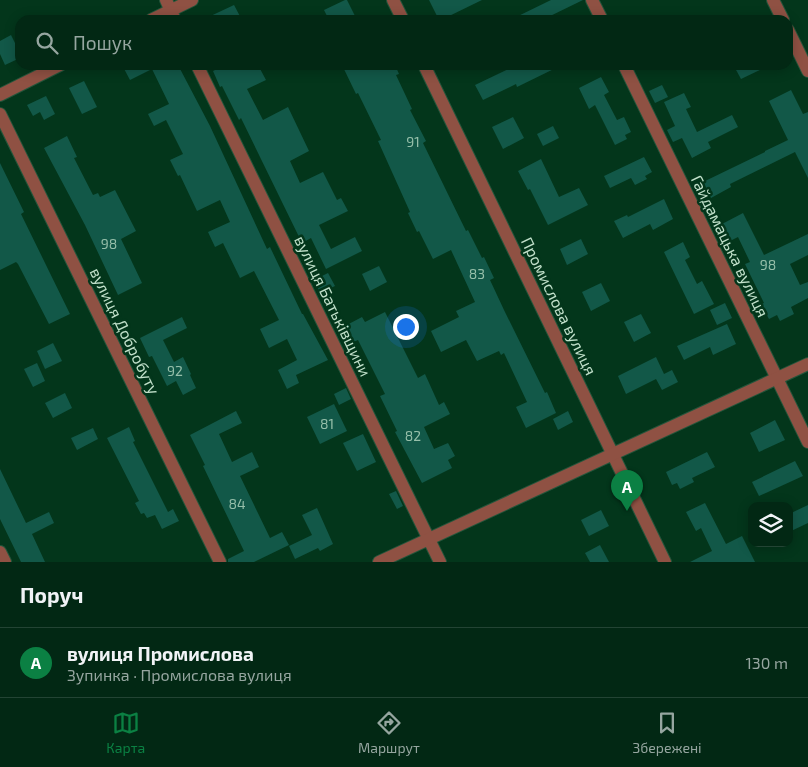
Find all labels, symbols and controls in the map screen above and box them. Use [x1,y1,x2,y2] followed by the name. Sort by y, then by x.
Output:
[15,15,793,70] search box
[33,29,61,57] icon: search
[73,31,132,54] text: Пошук
[406,133,420,150] house number: 91
[687,172,773,320] street label: Гайдамацька вулиця
[290,232,376,380] street label: вулиця Батьківщини
[517,234,601,378] street label: Промислова вулиця
[101,235,117,252] house number: 98
[760,256,776,273] house number: 98
[86,264,165,398] street label: вулиця Добробуту
[469,265,485,282] house number: 83
[393,314,419,340] your location
[167,362,183,379] house number: 92
[320,415,334,432] house number: 81
[405,427,421,444] house number: 82
[611,470,643,511] pin: A
[228,495,246,512] house number: 84
[748,502,793,547] map controls
[748,502,793,547] button: layers
[20,582,83,607] text: Поруч
[67,642,254,665] text: вулиця Промислова
[31,653,41,672] text: A
[746,653,788,672] text: 130 m
[67,665,292,684] text: Зупинка · Промислова вулиця
[106,709,145,756] tab: Карта
[358,709,420,756] tab: Маршрут
[633,709,702,756] tab: Збережені

